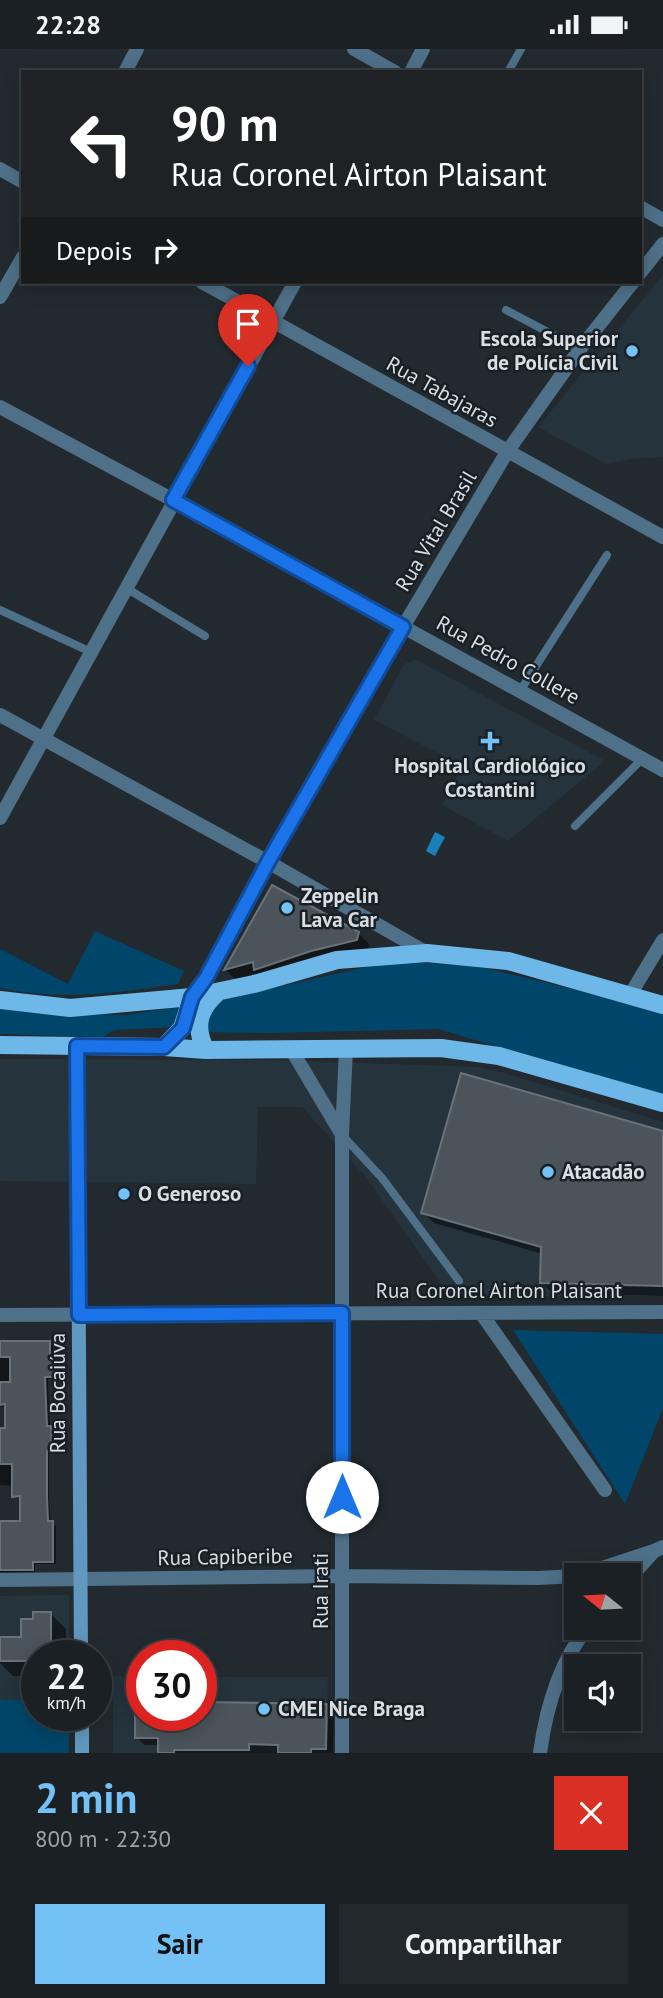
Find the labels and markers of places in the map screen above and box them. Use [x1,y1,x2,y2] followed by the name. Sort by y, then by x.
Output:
[218,294,278,366] pin
[480,325,619,376] place label: Escola Superior de Polícia Civil
[624,343,640,359] marker: Escola Superior de Polícia Civil
[480,731,500,751] marker: Hospital Cardiológico Costantini
[394,752,586,803] place label: Hospital Cardiológico Costantini
[301,882,379,933] place label: Zeppelin Lava Car
[279,900,295,916] marker: Zeppelin Lava Car
[562,1158,644,1185] place label: Atacadão
[540,1164,556,1180] marker: Atacadão
[138,1180,241,1207] place label: O Generoso
[116,1186,132,1202] marker: O Generoso
[278,1695,425,1722] place label: CMEI Nice Braga
[256,1701,272,1717] marker: CMEI Nice Braga

